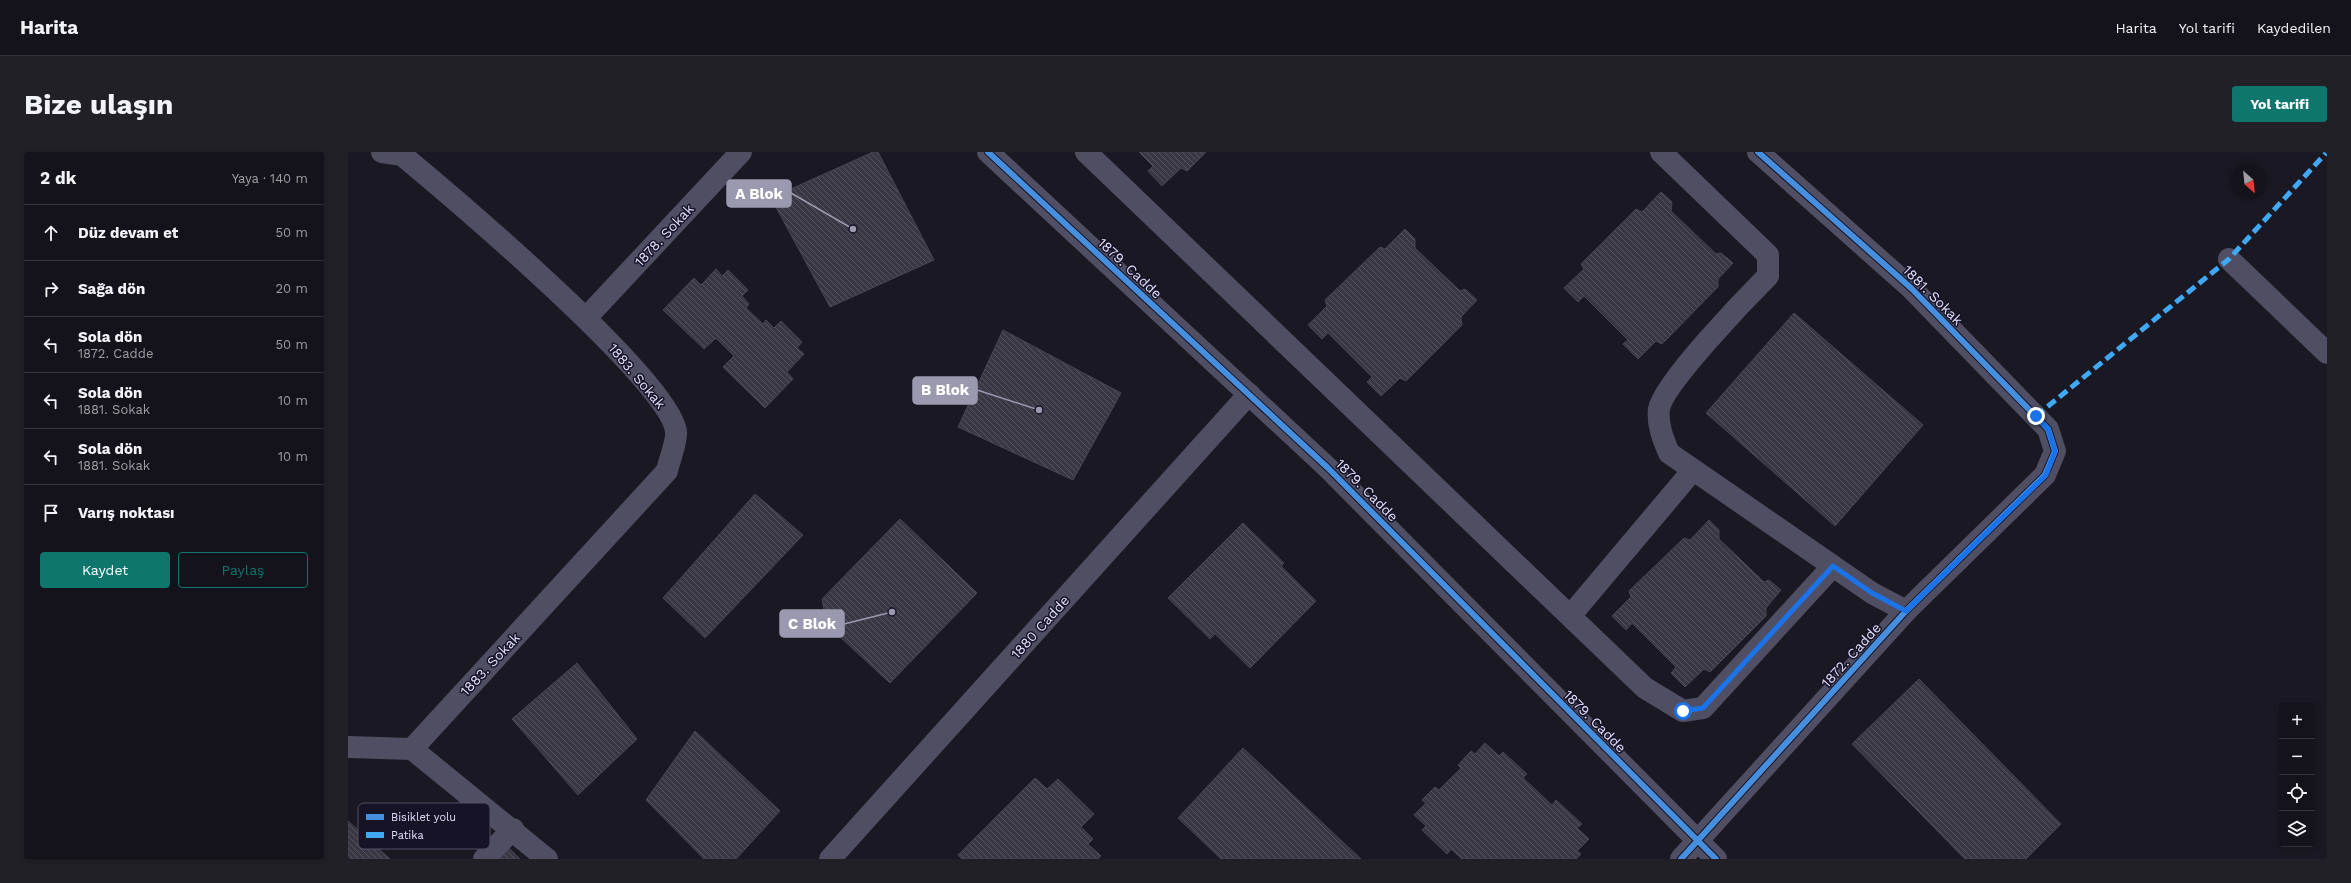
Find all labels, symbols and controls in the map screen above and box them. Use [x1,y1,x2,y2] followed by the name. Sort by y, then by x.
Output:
[20,16,78,39] text: Harita
[2115,20,2157,36] text: Harita
[2179,20,2235,36] text: Yol tarifi
[2257,20,2331,36] text: Kaydedilen
[2232,86,2327,122] button: Yol tarifi
[24,88,173,121] text: Bize ulaşın
[2231,164,2267,200] north arrow
[40,168,76,188] text: 2 dk
[232,171,308,186] text: Yaya · 140 m
[727,180,791,207] callout: A Blok
[735,185,783,203] text: A Blok
[631,201,697,269] street label: 1878. Sokak
[40,222,62,244] icon: ahead
[78,224,178,242] text: Düz devam et
[276,225,308,240] text: 50 m
[1095,234,1165,302] street label: 1879. Cadde
[1900,262,1966,328] street label: 1881. Sokak
[40,278,62,300] icon: right
[78,280,145,298] text: Sağa dön
[276,281,308,296] text: 20 m
[78,328,142,346] text: Sola dön
[40,334,62,356] icon: left
[276,337,308,352] text: 50 m
[605,340,669,412] street label: 1883. Sokak
[78,346,153,361] text: 1872. Cadde
[913,377,977,404] callout: B Blok
[921,381,970,399] text: B Blok
[78,384,142,402] text: Sola dön
[40,390,62,412] icon: left
[278,393,308,408] text: 10 m
[78,402,150,417] text: 1881. Sokak
[2027,407,2045,425] route end
[78,440,142,458] text: Sola dön
[40,446,62,468] icon: left
[278,449,308,464] text: 10 m
[1333,456,1401,524] street label: 1879. Cadde
[78,458,150,473] text: 1881. Sokak
[40,502,62,524] icon: arrive
[78,504,175,522] text: Varış noktası
[40,552,170,588] button: Kaydet
[178,552,308,588] button: Paylaş
[1008,592,1072,662] street label: 1880 Cadde
[780,610,844,637] callout: C Blok
[788,615,837,633] text: C Blok
[1818,619,1884,691] street label: 1872. Cadde
[457,629,523,699] street label: 1883. Sokak
[1561,687,1629,755] street label: 1879. Cadde
[1674,702,1692,720] route start
[2279,703,2315,847] map controls
[2279,703,2315,739] button: +
[2279,739,2315,775] button: −
[2279,775,2315,811] button: locate
[358,803,490,849] legend
[391,811,456,824] text: Bisiklet yolu
[2279,811,2315,847] button: layers
[391,829,424,842] text: Patika

